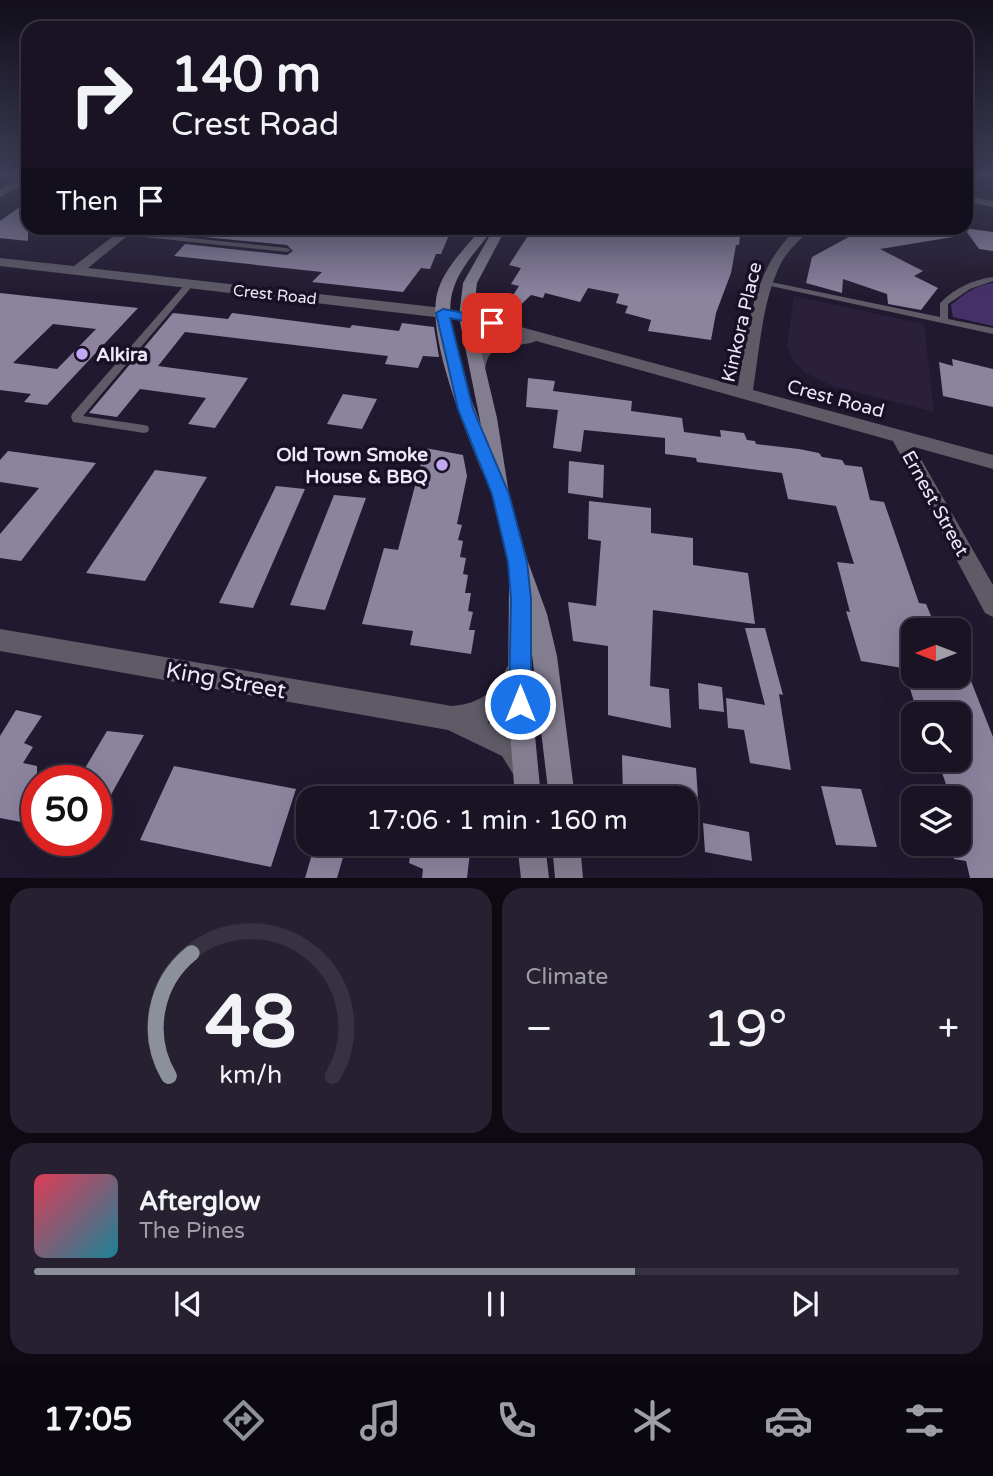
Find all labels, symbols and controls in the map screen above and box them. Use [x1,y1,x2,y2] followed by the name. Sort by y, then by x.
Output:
[171,46,321,105] text: 140 m
[56,49,147,140] icon: right
[171,106,339,144] text: Crest Road
[132,182,170,220] icon: arrive
[56,186,118,217] text: Then
[717,260,766,384] street label: Kinkora Place
[232,281,318,309] street label: Crest Road
[462,293,522,353] pin
[473,304,511,342] icon: arrive
[96,344,148,366] place label: Alkira
[74,346,90,362] marker: Alkira
[785,375,887,423] street label: Crest Road
[276,444,428,488] place label: Old Town Smoke House & BBQ
[897,447,973,560] street label: Ernest Street
[434,457,450,473] marker: Old Town Smoke House & BBQ
[901,618,971,688] north arrow
[901,618,971,856] map controls
[164,657,288,705] street label: King Street
[483,667,557,741] position arrow
[901,702,971,772] button: search
[21,765,112,856] speed limit sign: 50
[901,786,971,856] button: layers
[366,805,628,836] text: 17:06 · 1 min · 160 m
[526,963,608,991] text: Climate
[205,980,296,1068] text: 48
[703,998,788,1061] text: 19°
[526,1006,553,1052] text: −
[938,1006,959,1052] text: +
[219,1060,282,1090] text: km/h
[139,1186,261,1217] text: Afterglow
[139,1217,245,1245] text: The Pines
[169,1285,207,1323] icon: previous
[477,1285,515,1323] icon: pause
[786,1285,824,1323] icon: next
[219,1396,268,1445] icon: directions
[356,1396,405,1445] icon: music
[492,1396,541,1445] icon: phone
[628,1396,677,1445] icon: climate
[764,1396,813,1445] icon: car
[900,1396,949,1445] icon: filters
[44,1401,132,1439] text: 17:05

